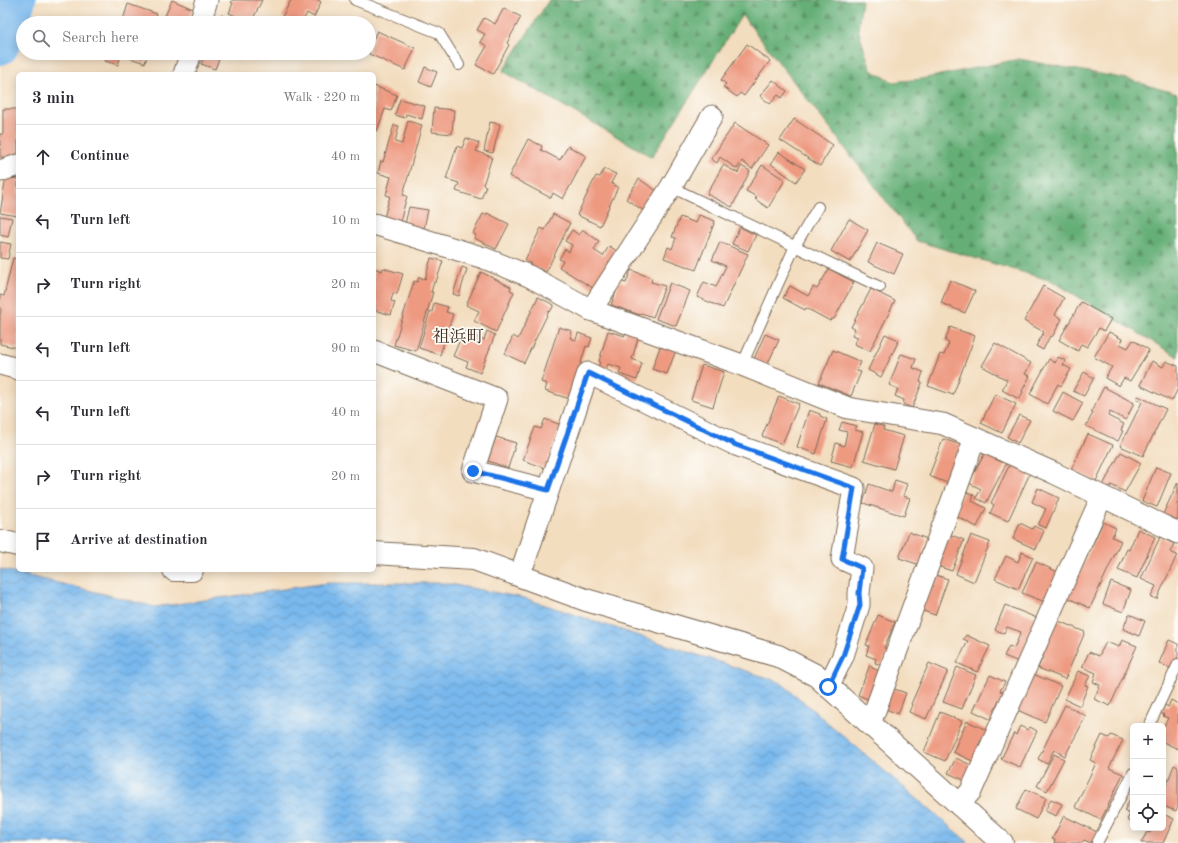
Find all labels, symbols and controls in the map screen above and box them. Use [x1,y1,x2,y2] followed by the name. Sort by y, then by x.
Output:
[16,16,376,60] search box
[30,27,52,49] icon: search
[62,31,139,46] text: Search here
[32,90,75,107] text: 3 min
[283,91,360,104] text: Walk · 220 m
[32,146,54,168] icon: ahead
[70,149,129,164] text: Continue
[331,150,360,163] text: 40 m
[32,210,54,232] icon: left
[70,213,130,228] text: Turn left
[331,214,360,227] text: 10 m
[32,274,54,296] icon: right
[70,277,141,292] text: Turn right
[331,278,360,291] text: 20 m
[433,327,484,346] district label: 祖浜町
[32,338,54,360] icon: left
[70,341,130,356] text: Turn left
[331,342,360,355] text: 90 m
[32,402,54,424] icon: left
[70,405,130,420] text: Turn left
[331,406,360,419] text: 40 m
[464,462,482,480] route end
[32,466,54,488] icon: right
[70,469,141,484] text: Turn right
[331,470,360,483] text: 20 m
[32,530,54,552] icon: arrive
[70,533,208,548] text: Arrive at destination
[819,678,837,696] route start
[1130,723,1166,831] map controls
[1130,723,1166,759] button: +
[1130,759,1166,795] button: −
[1130,795,1166,831] button: locate

